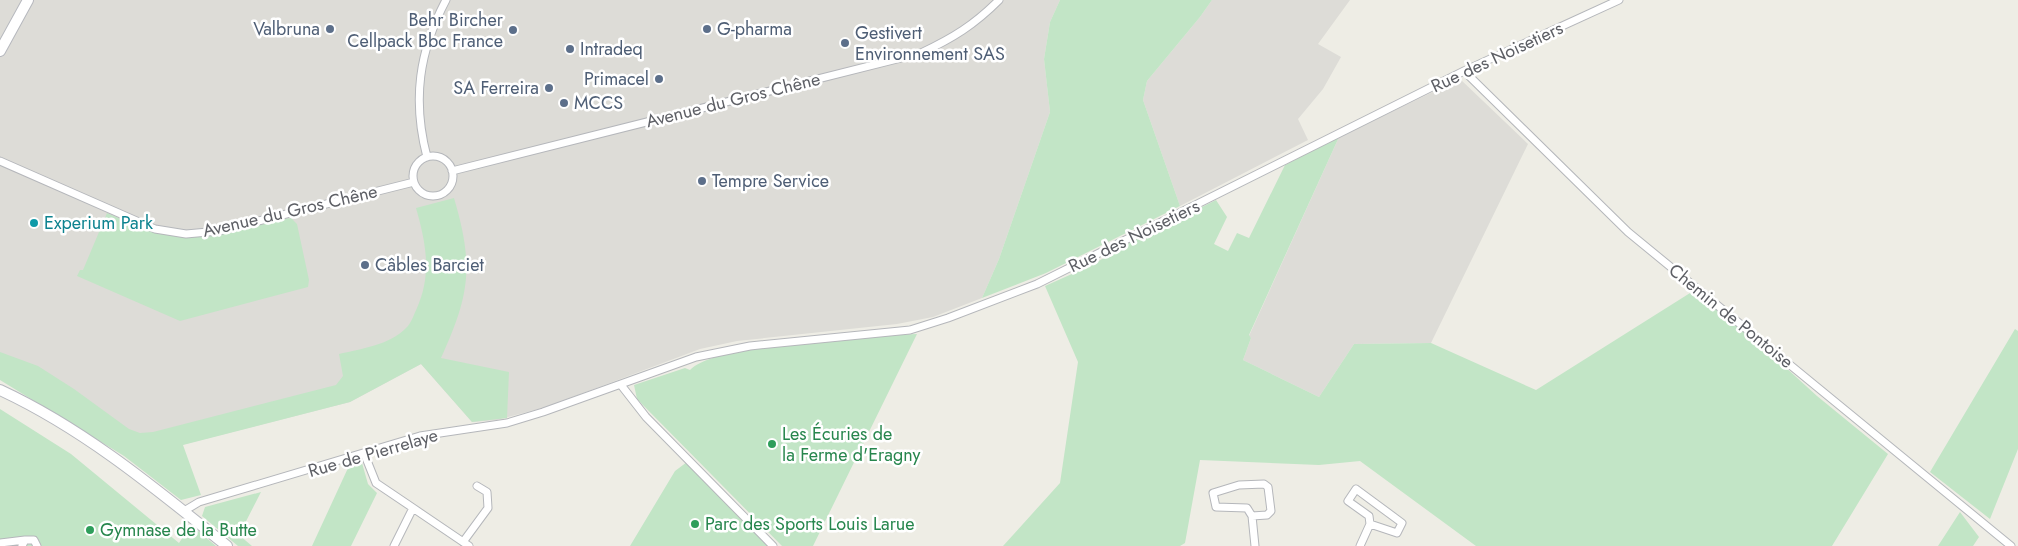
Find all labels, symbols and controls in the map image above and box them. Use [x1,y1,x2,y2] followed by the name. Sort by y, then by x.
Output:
[347,7,504,54] place label: Behr Bircher Cellpack Bbc France
[1427,15,1567,99] street label: Rue des Noisetiers
[253,16,320,42] place label: Valbruna
[717,16,792,42] place label: G-pharma
[855,20,1005,67] place label: Gestivert Environnement SAS
[324,23,336,35] marker: Valbruna
[701,23,713,35] marker: G-pharma
[507,24,519,36] marker: Behr Bircher Cellpack Bbc France
[580,36,643,62] place label: Intradeq
[839,37,851,49] marker: Gestivert Environnement SAS
[564,43,576,55] marker: Intradeq
[584,66,649,92] place label: Primacel
[643,66,823,134] street label: Avenue du Gros Chêne
[653,73,665,85] marker: Primacel
[453,75,539,101] place label: SA Ferreira
[543,82,555,94] marker: SA Ferreira
[574,90,623,116] place label: MCCS
[558,97,570,109] marker: MCCS
[712,168,829,194] place label: Tempre Service
[696,175,708,187] marker: Tempre Service
[200,178,380,244] street label: Avenue du Gros Chêne
[1064,193,1204,279] street label: Rue des Noisetiers
[44,210,153,236] place label: Experium Park
[28,217,40,229] marker: Experium Park
[375,252,485,278] place label: Câbles Barciet
[1663,258,1799,374] street label: Chemin de Pontoise
[359,259,371,271] marker: Câbles Barciet
[782,421,921,468] place label: Les Écuries de la Ferme d'Eragny
[305,422,441,484] street label: Rue de Pierrelaye
[766,438,778,450] marker: Les Écuries de la Ferme d'Eragny
[705,511,915,537] place label: Parc des Sports Louis Larue
[100,517,257,543] place label: Gymnase de la Butte
[689,518,701,530] marker: Parc des Sports Louis Larue
[84,524,96,536] marker: Gymnase de la Butte

